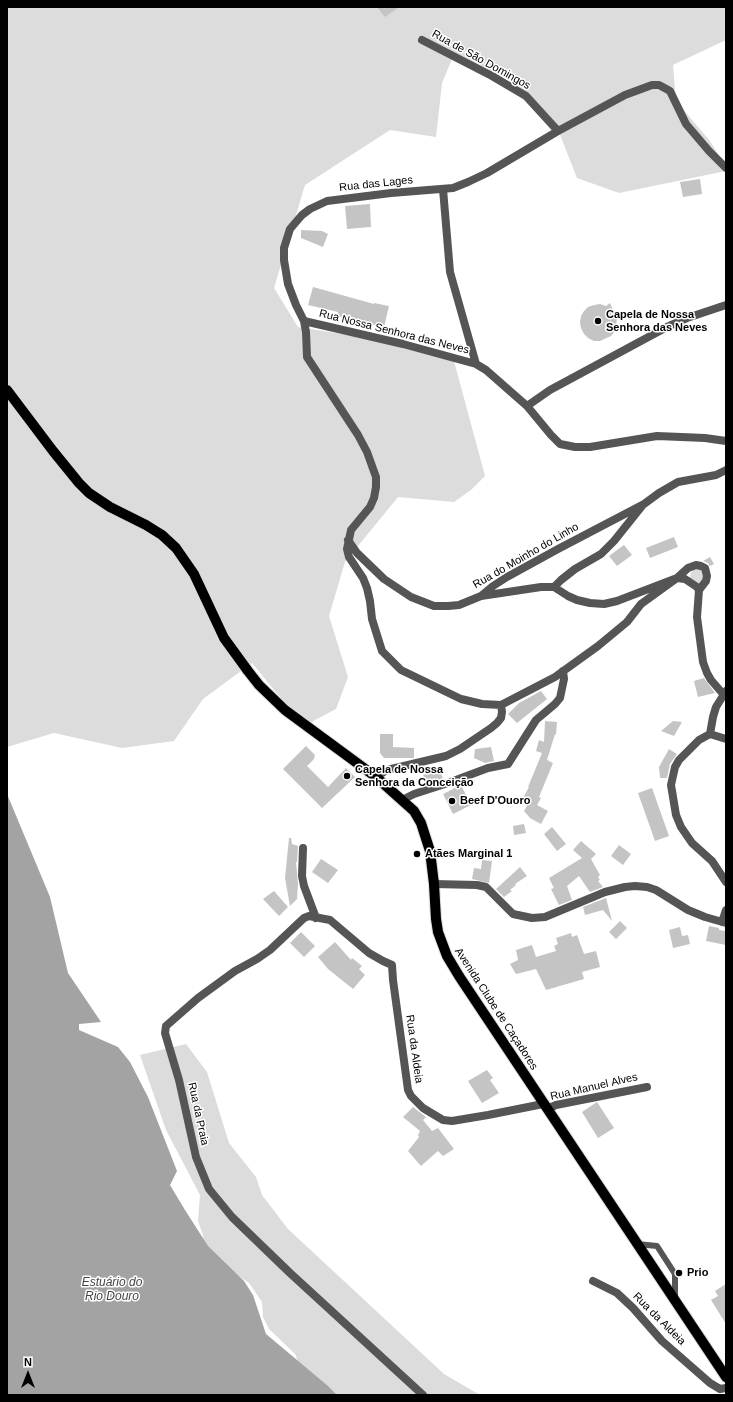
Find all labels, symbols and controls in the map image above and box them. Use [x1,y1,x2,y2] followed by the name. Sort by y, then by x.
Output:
[429,27,533,93] street label: Rua de São Domingos
[339,174,413,194] street label: Rua das Lages
[318,307,470,357] street label: Rua Nossa Senhora das Neves
[606,308,707,334] place label: Capela de Nossa Senhora das Neves
[593,316,603,326] marker: Capela de Nossa Senhora das Neves
[471,520,581,592] street label: Rua do Moinho do Linho
[355,763,474,789] place label: Capela de Nossa Senhora da Conceição
[342,771,352,781] marker: Capela de Nossa Senhora da Conceição
[460,794,530,808] place label: Beef D'Ouoro
[447,796,457,806] marker: Beef D'Ouoro
[425,847,512,861] place label: Atães Marginal 1
[412,849,422,859] marker: Atães Marginal 1
[452,945,540,1073] street label: Avenida Clube de Caçadores
[403,1014,425,1084] street label: Rua da Aldeia
[549,1071,639,1103] street label: Rua Manuel Alves
[185,1081,211,1147] street label: Rua da Praia
[687,1266,708,1280] place label: Prio
[674,1268,684,1278] marker: Prio
[82,1276,142,1304] water label: Estuário do Rio Douro
[630,1290,688,1348] street label: Rua da Aldeia
[8,1354,48,1394] north arrow
[24,1356,32,1368] text: N

